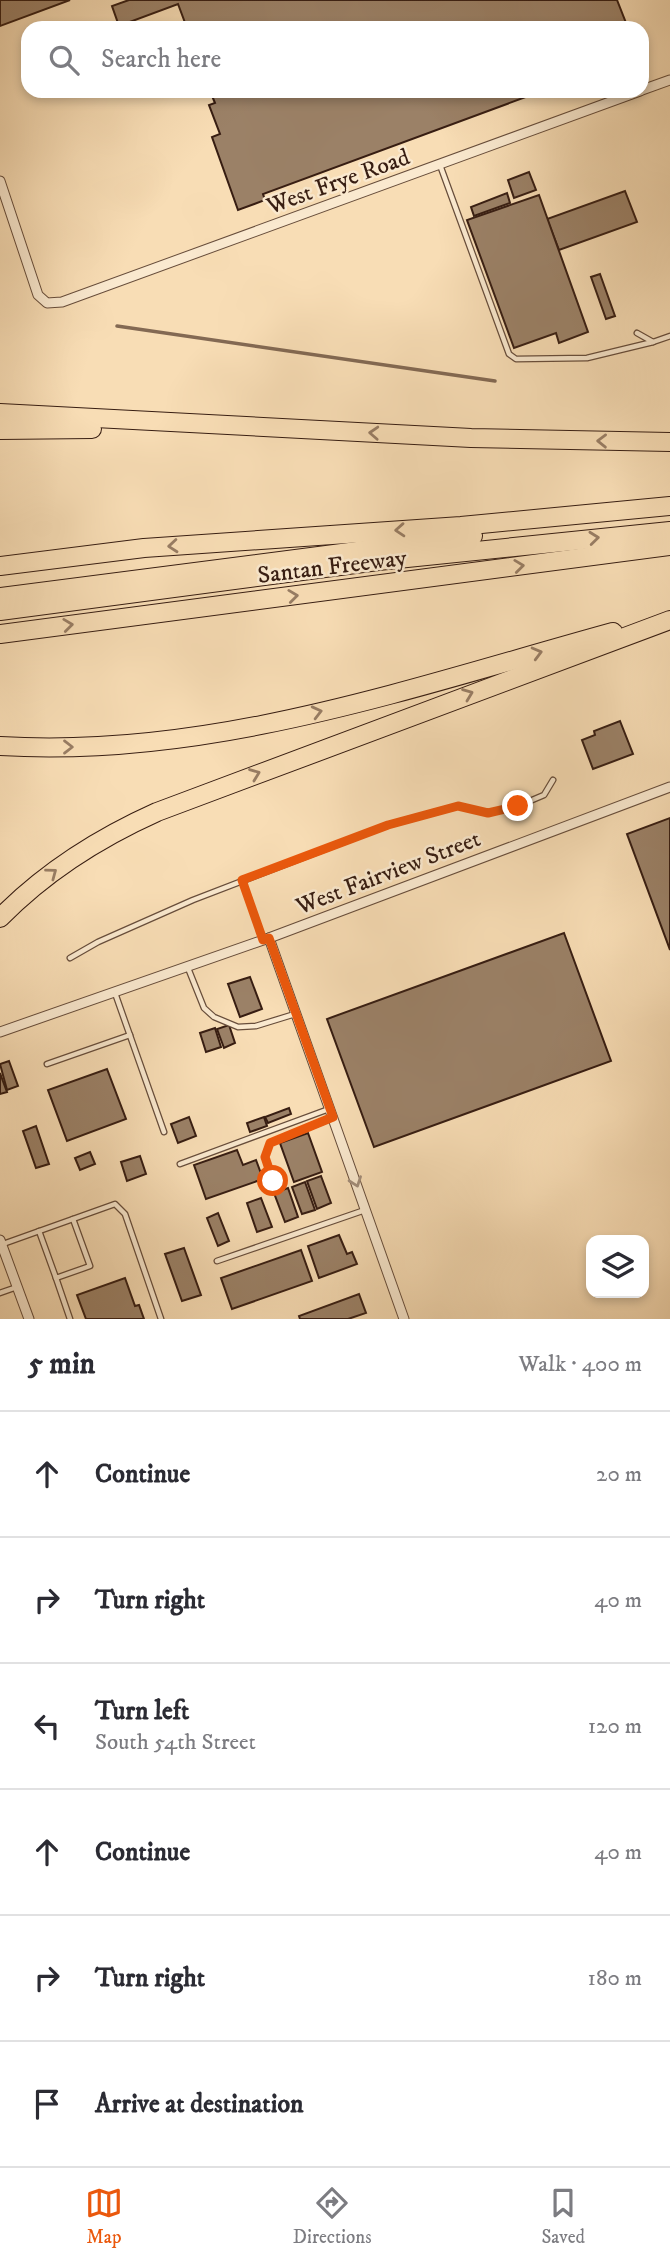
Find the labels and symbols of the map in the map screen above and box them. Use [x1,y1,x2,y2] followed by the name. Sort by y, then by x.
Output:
[262,142,414,222] street label: West Frye Road
[369,426,380,441] one-way arrow
[596,433,607,449] one-way arrow
[394,522,405,537] one-way arrow
[589,531,600,546] one-way arrow
[167,538,178,553] one-way arrow
[256,543,409,591] street label: Santan Freeway
[513,559,525,574] one-way arrow
[287,588,299,603] one-way arrow
[62,618,74,633] one-way arrow
[530,646,542,661] one-way arrow
[462,688,474,702] one-way arrow
[311,706,323,720] one-way arrow
[63,739,74,755] one-way arrow
[249,769,261,783] one-way arrow
[502,790,533,821] route end
[291,824,485,922] street label: West Fairview Street
[44,869,57,882] one-way arrow
[257,1165,288,1196] route start
[348,1175,362,1187] one-way arrow

